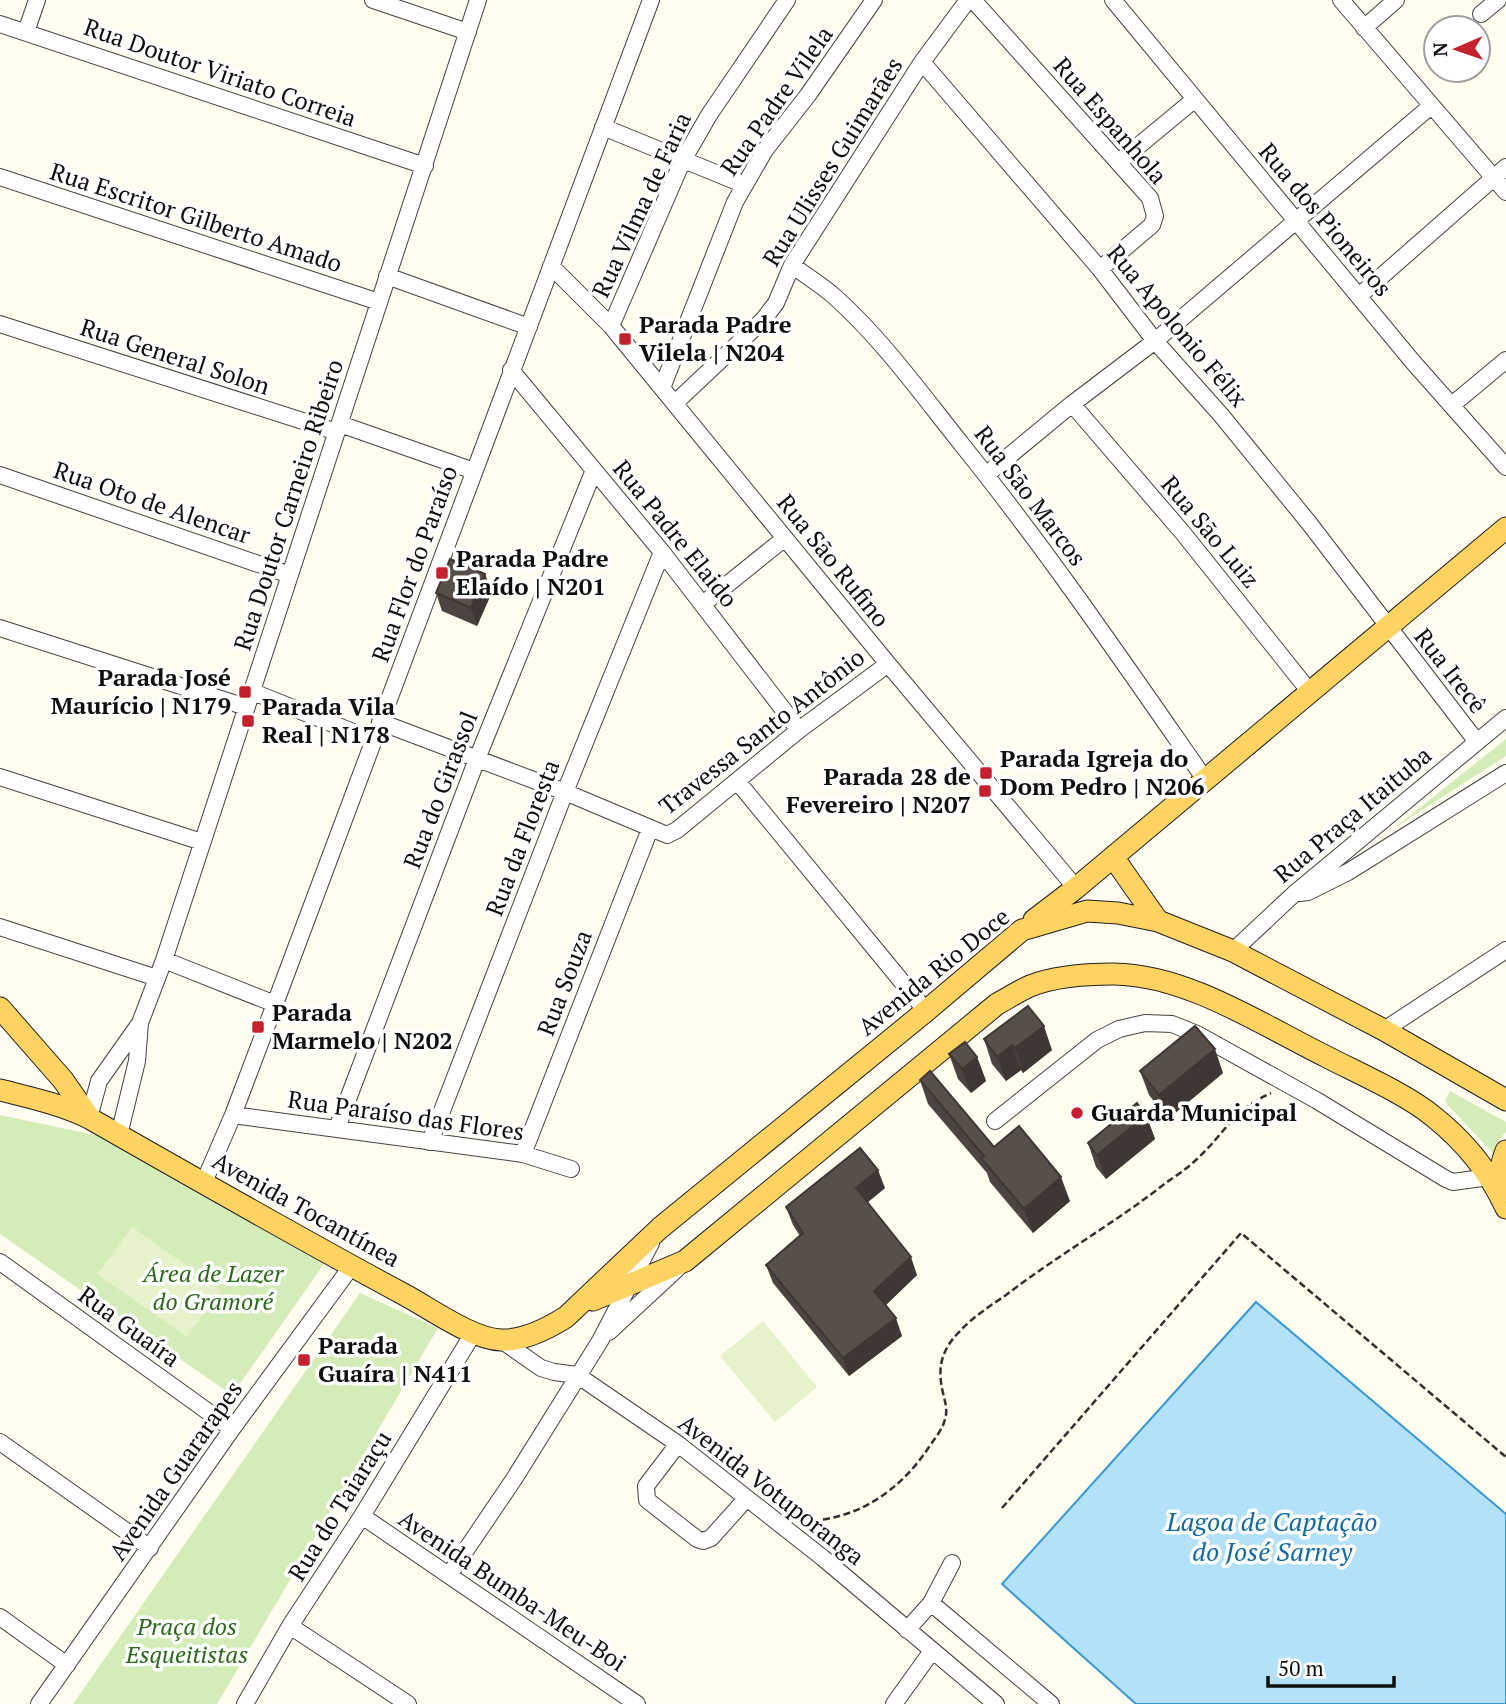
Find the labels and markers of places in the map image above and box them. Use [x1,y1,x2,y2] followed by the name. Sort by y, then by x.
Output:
[639,308,792,368] place label: Parada Padre Vilela | N204
[617,331,633,347] marker: Parada Padre Vilela | N204
[456,542,609,602] place label: Parada Padre Elaído | N201
[434,565,450,581] marker: Parada Padre Elaído | N201
[51,661,231,721] place label: Parada José Maurício | N179
[237,684,253,700] marker: Parada José Maurício | N179
[262,690,396,750] place label: Parada Vila Real | N178
[240,713,256,729] marker: Parada Vila Real | N178
[1000,742,1205,802] place label: Parada Igreja do Dom Pedro | N206
[786,760,971,820] place label: Parada 28 de Fevereiro | N207
[978,765,994,781] marker: Parada Igreja do Dom Pedro | N206
[977,783,993,799] marker: Parada 28 de Fevereiro | N207
[272,996,453,1056] place label: Parada Marmelo | N202
[250,1019,266,1035] marker: Parada Marmelo | N202
[1091,1096,1297,1128] place label: Guarda Municipal
[1069,1105,1085,1121] marker: Guarda Municipal
[318,1329,472,1389] place label: Parada Guaíra | N411
[296,1352,312,1368] marker: Parada Guaíra | N411

